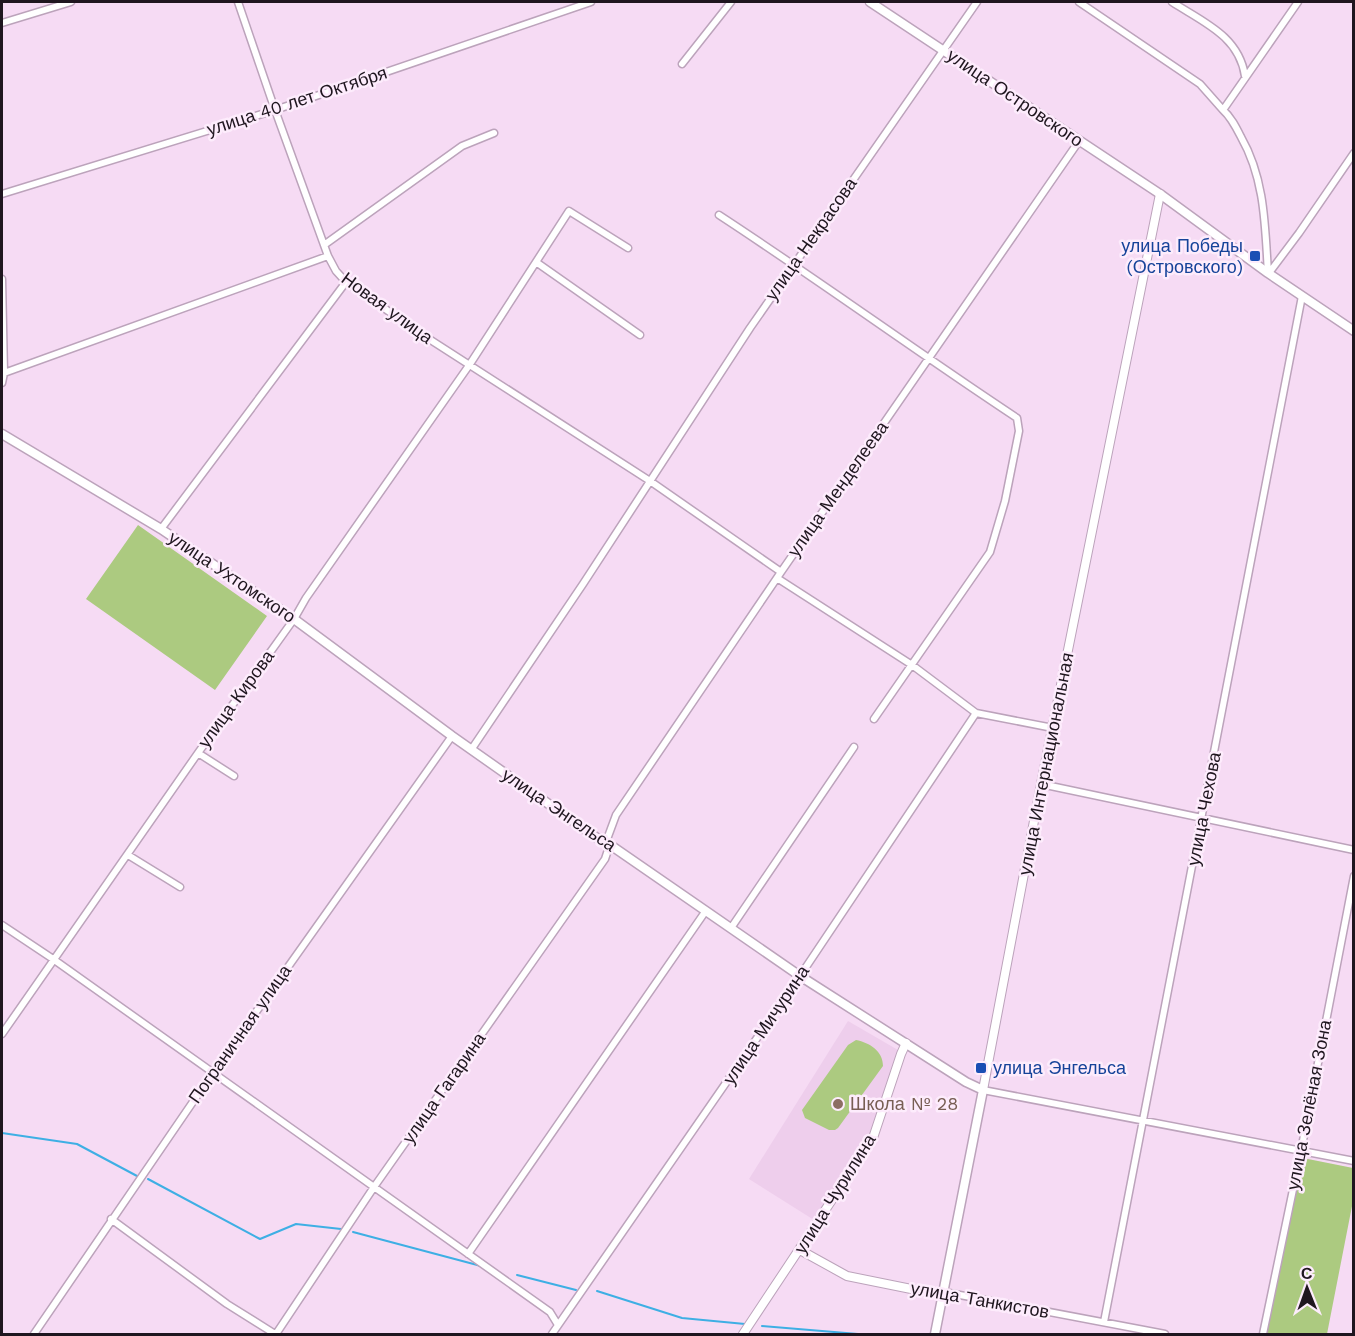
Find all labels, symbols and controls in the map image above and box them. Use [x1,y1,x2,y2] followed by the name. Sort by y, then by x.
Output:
[943,44,1087,151] street label: улица Островского
[204,61,390,140] street label: улица 40 лет Октября
[760,172,861,304] street label: улица Некрасова
[1121,235,1243,277] place label: улица Победы (Островского)
[1248,249,1262,263] marker: улица Победы (Островского)
[338,267,438,348] street label: Новая улица
[783,416,893,561] street label: улица Менделеева
[165,526,300,627] street label: улица Ухтомского
[193,645,279,752] street label: улица Кирова
[1014,651,1077,877] street label: улица Интернациональная
[1182,749,1225,868] street label: улица Чехова
[498,764,621,856] street label: улица Энгельса
[184,960,296,1107] street label: Пограничная улица
[718,960,814,1088] street label: улица Мичурина
[1282,1017,1336,1192] street label: улица Зелёная Зона
[398,1027,490,1147] street label: улица Гагарина
[993,1057,1127,1078] place label: улица Энгельса
[974,1061,988,1075] marker: улица Энгельса
[850,1093,958,1114] place label: Школа № 28
[831,1097,845,1111] marker: Школа № 28
[789,1129,880,1257] street label: улица Чурилина
[1277,1258,1337,1318] north arrow
[1301,1264,1313,1283] text: С
[909,1277,1051,1322] street label: улица Танкистов

